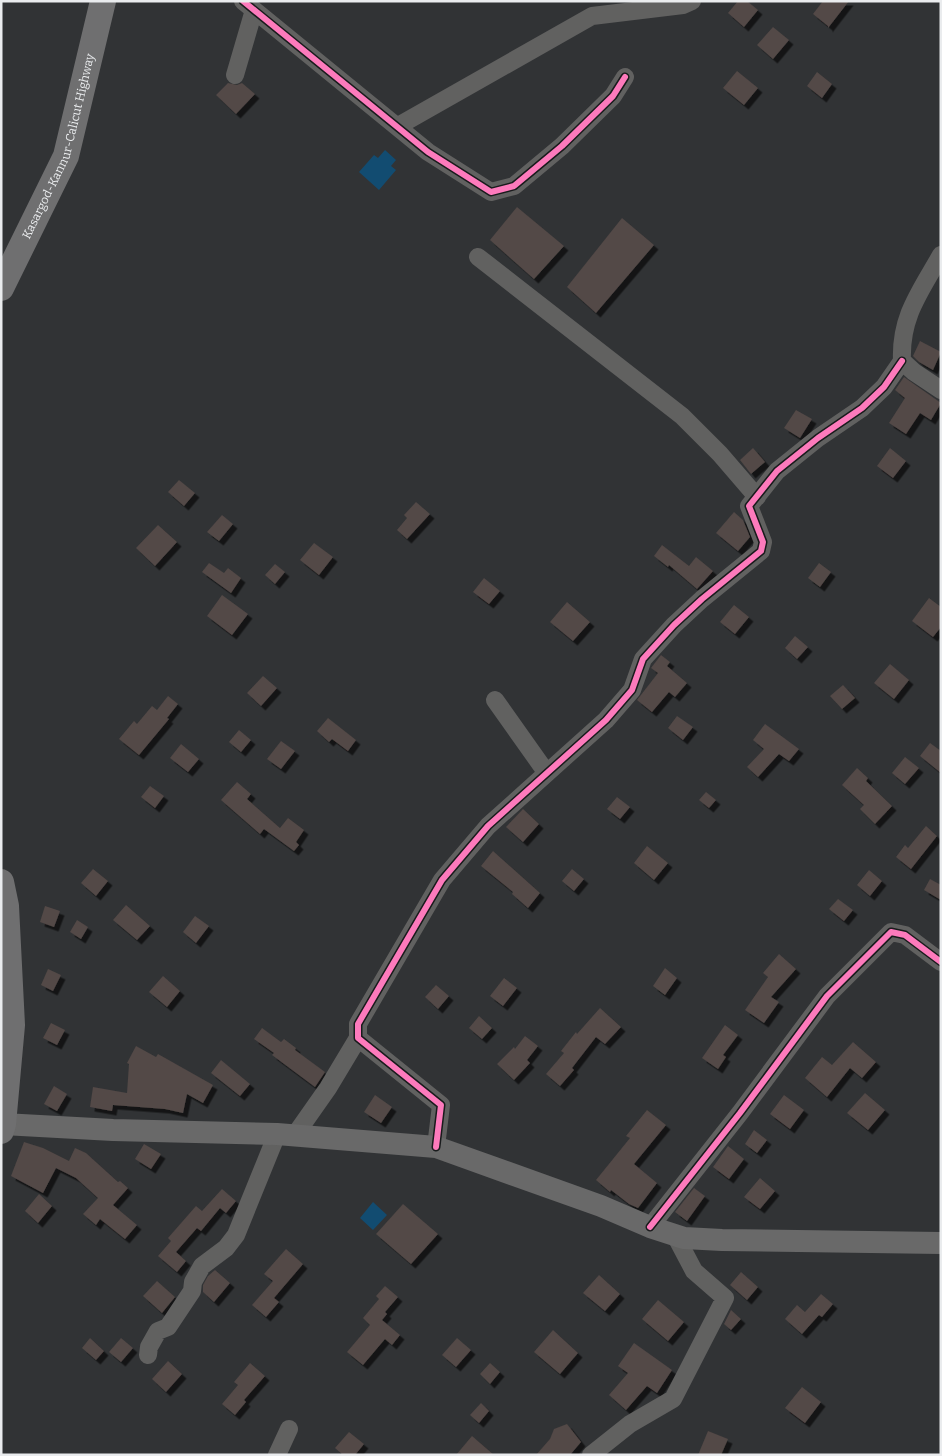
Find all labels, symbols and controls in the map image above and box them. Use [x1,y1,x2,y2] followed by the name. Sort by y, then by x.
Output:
[19,52,97,241] street label: Kasargod-Kannur-Calicut Highway

